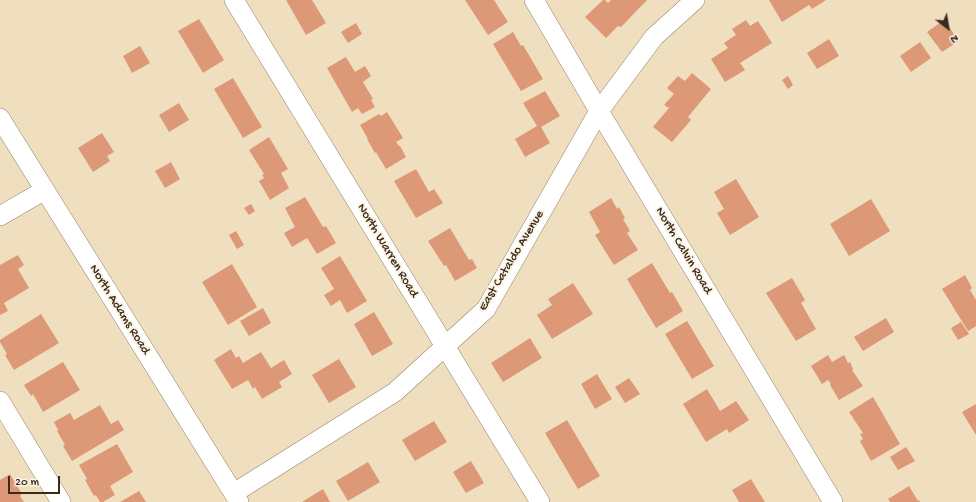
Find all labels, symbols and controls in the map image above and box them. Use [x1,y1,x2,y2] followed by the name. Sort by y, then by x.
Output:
[928,8,968,48] north arrow
[948,31,960,45] text: N
[353,201,421,301] street label: North Warren Road
[651,205,715,297] street label: North Calvin Road
[476,208,548,314] street label: East Cataldo Avenue
[85,262,153,358] street label: North Adams Road
[10,468,62,494] scale bar
[15,476,39,490] text: 20 m

